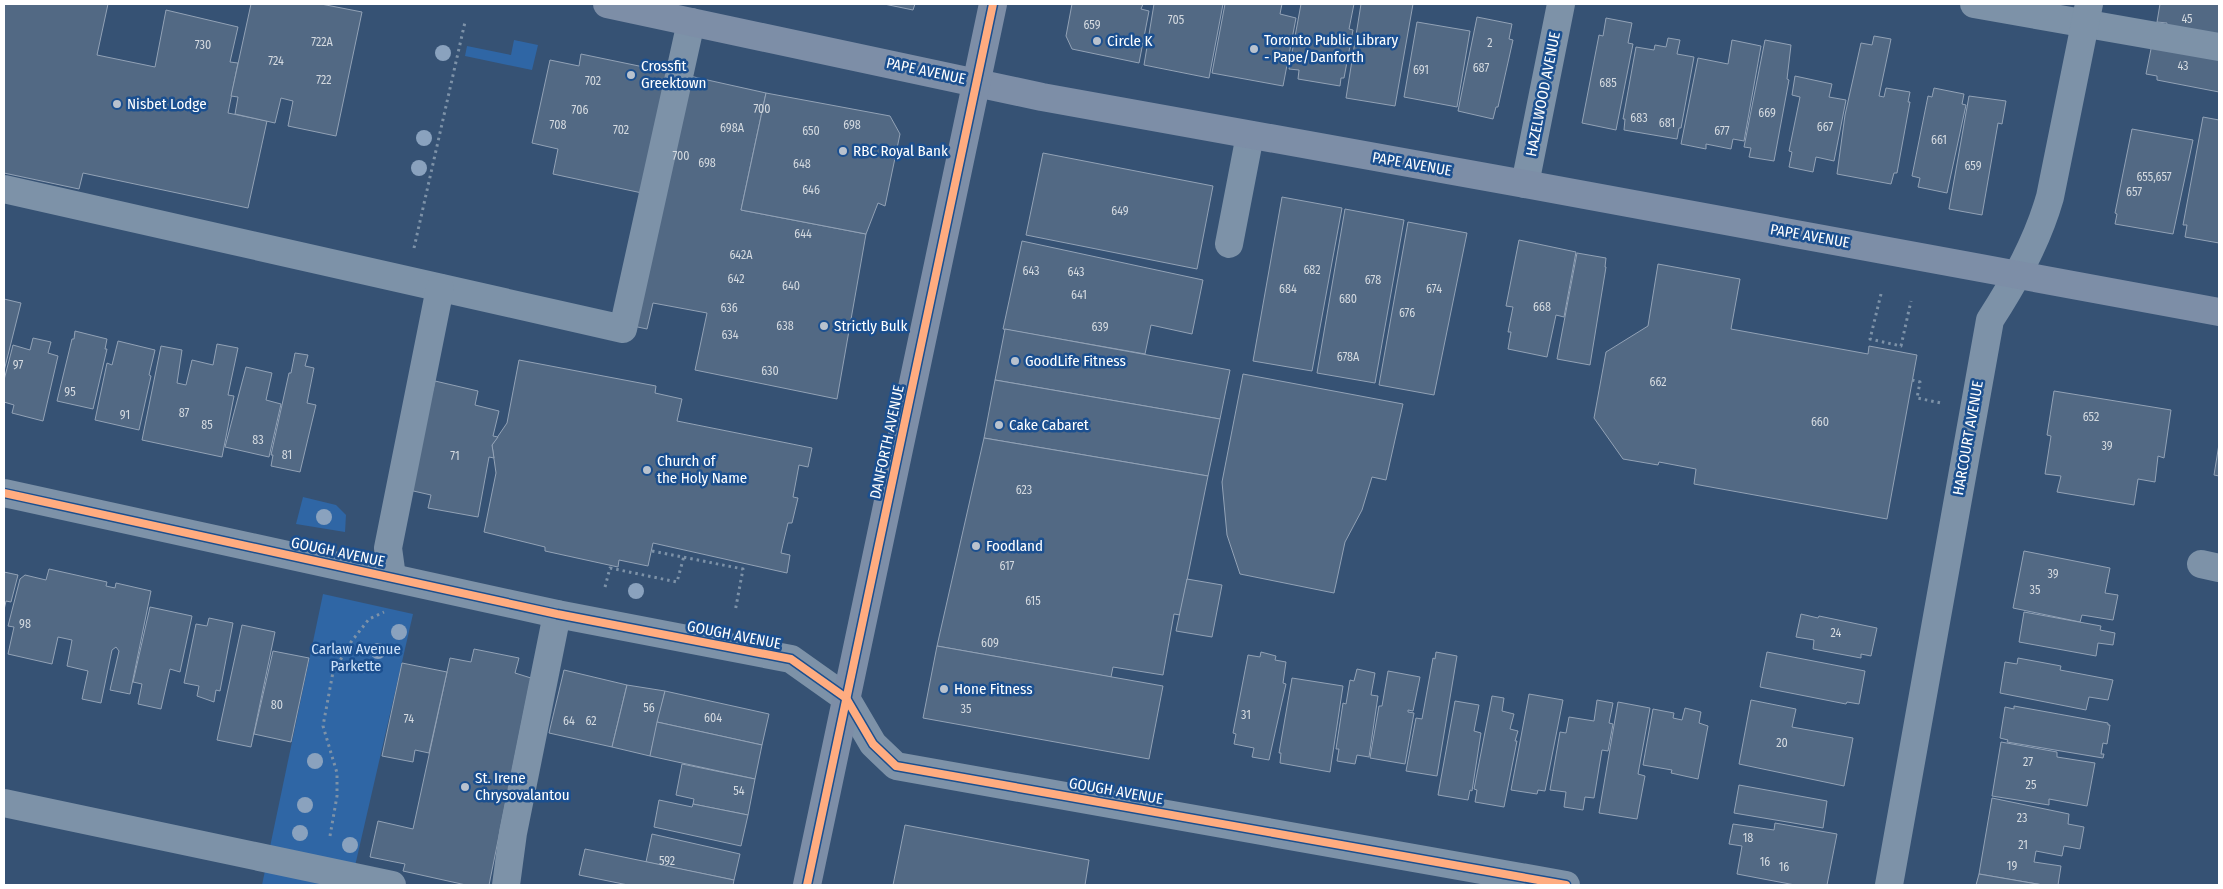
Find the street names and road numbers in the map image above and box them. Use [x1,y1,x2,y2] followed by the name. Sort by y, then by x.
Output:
[1522,30,1564,158] street label: HAZELWOOD AVENUE
[885,54,967,88] street label: PAPE AVENUE
[1371,148,1453,180] street label: PAPE AVENUE
[1769,220,1851,252] street label: PAPE AVENUE
[1949,379,1987,497] street label: HARCOURT AVENUE
[866,383,908,501] street label: DANFORTH AVENUE
[289,533,387,571] street label: GOUGH AVENUE
[685,617,783,653] street label: GOUGH AVENUE
[1067,774,1165,808] street label: GOUGH AVENUE

